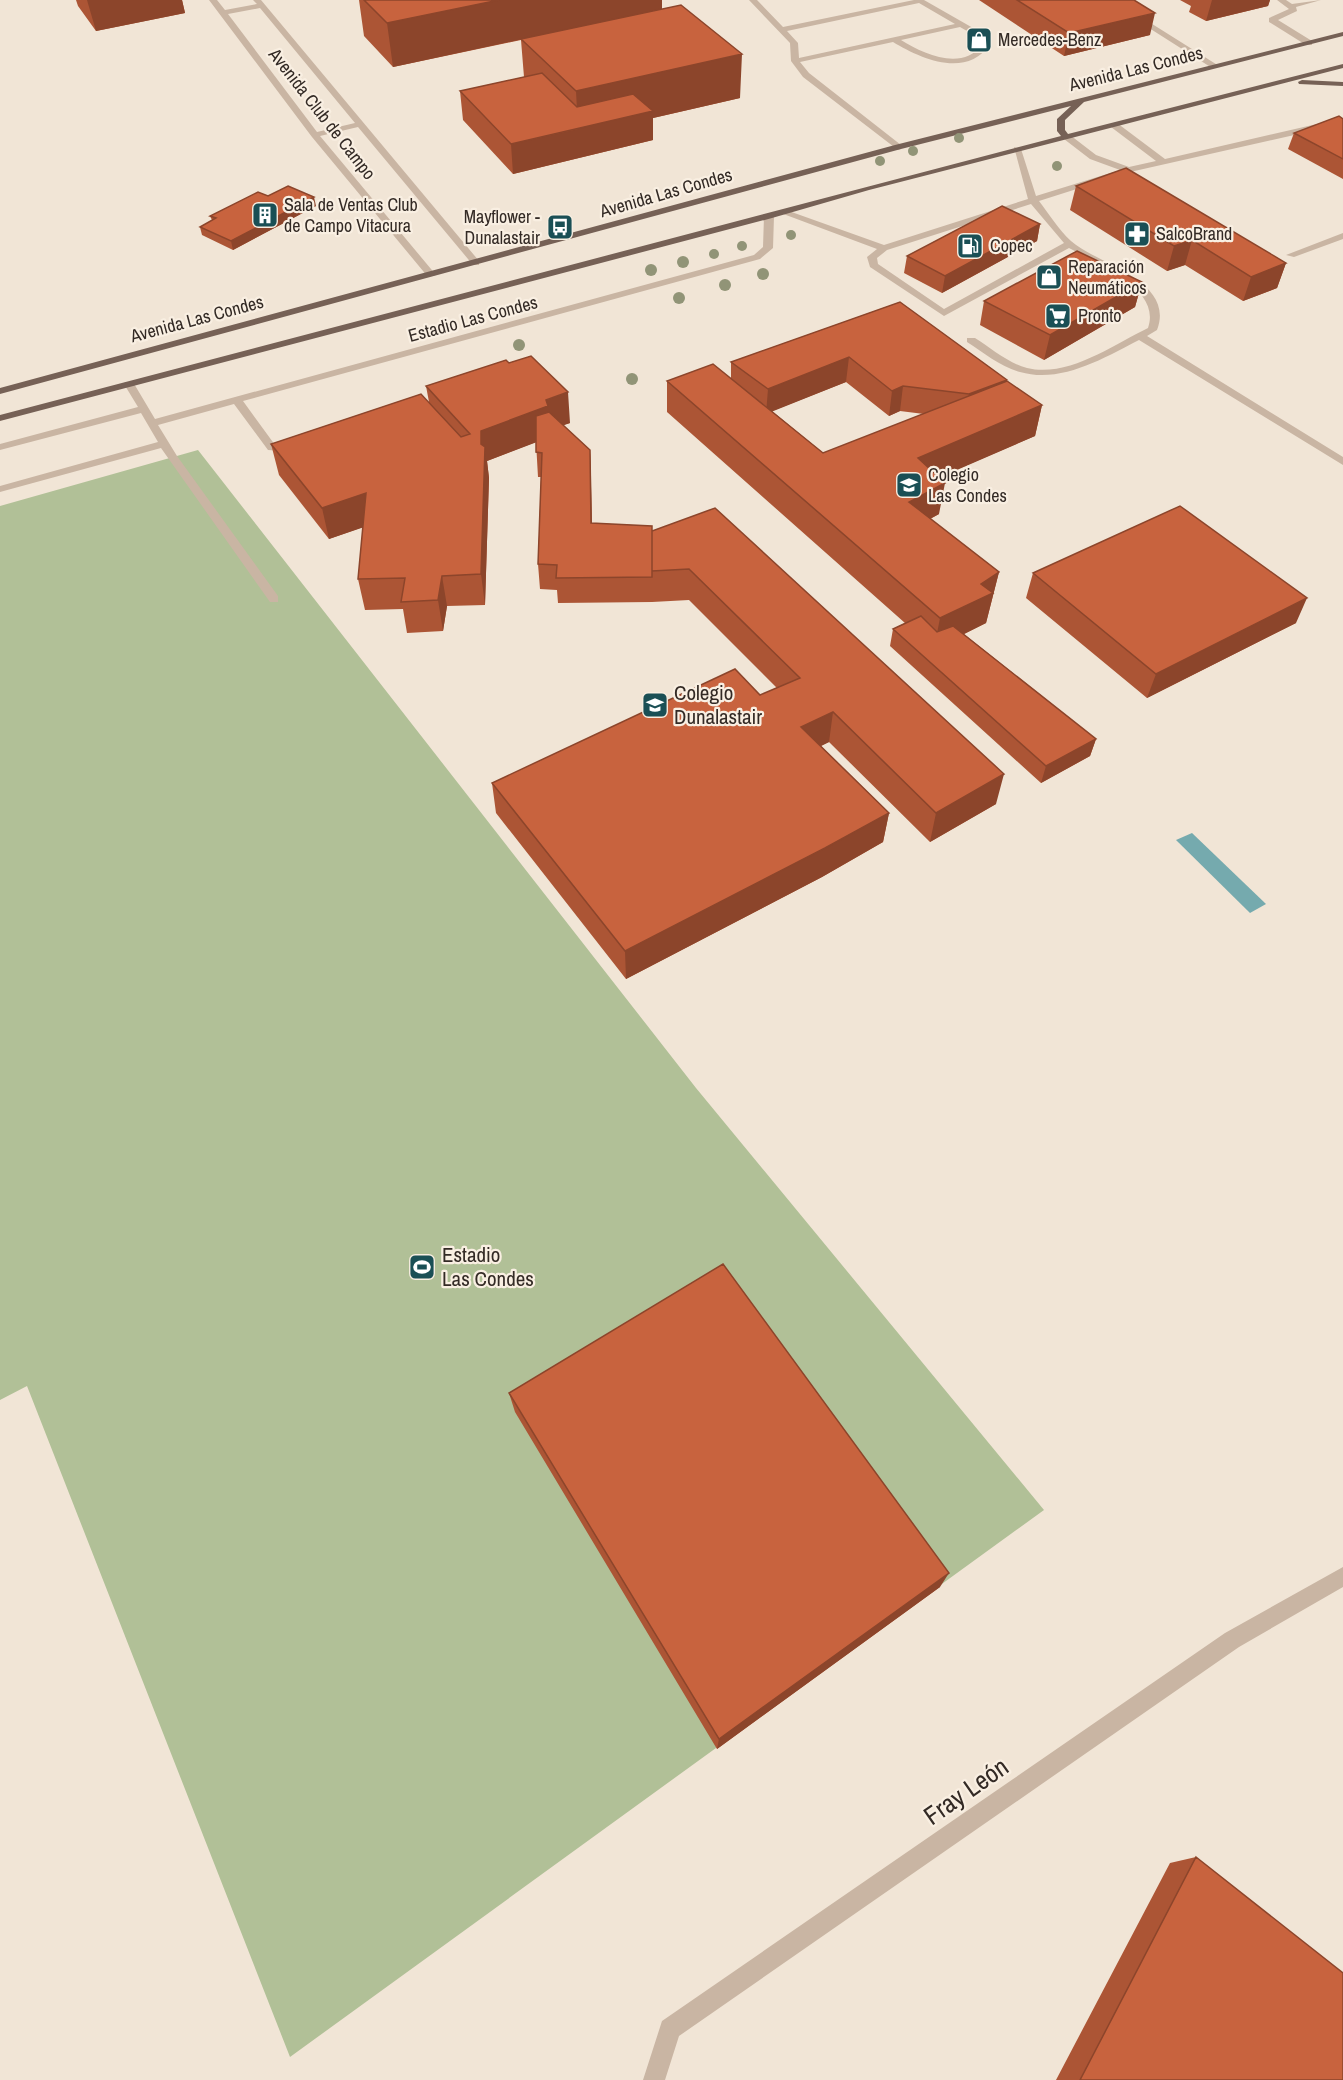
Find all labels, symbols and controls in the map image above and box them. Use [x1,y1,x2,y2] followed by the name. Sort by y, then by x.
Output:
[964,25,994,55] shop icon: Mercedes-Benz
[998,27,1101,52] place label: Mercedes-Benz
[1066,40,1205,97] street label: Avenida Las Condes
[263,42,382,185] street label: Avenida Club de Campo
[596,162,735,224] street label: Avenida Las Condes
[284,192,418,238] place label: Sala de Ventas Club de Campo Vitacura
[250,200,280,230] building icon: Sala de Ventas Club de Campo Vitacura
[464,204,540,250] place label: Mayflower - Dunalastair
[545,212,575,242] bus stop icon: Mayflower - Dunalastair
[1122,219,1152,249] pharmacy icon: SalcoBrand
[1156,221,1232,246] place label: SalcoBrand
[955,231,985,261] fuel station icon: Copec
[990,233,1033,258] place label: Copec
[1068,254,1147,300] place label: Reparación Neumáticos
[1034,262,1064,292] shop icon: Reparación Neumáticos
[127,289,266,349] street label: Avenida Las Condes
[405,289,540,348] street label: Estadio Las Condes
[1043,301,1073,331] supermarket icon: Pronto
[1078,303,1122,328] place label: Pronto
[928,462,1007,508] place label: Colegio Las Condes
[894,470,924,500] school or university icon: Colegio Las Condes
[674,678,762,731] place label: Colegio Dunalastair
[640,690,670,720] school or university icon: Colegio Dunalastair
[442,1240,534,1293] place label: Estadio Las Condes
[407,1252,437,1282] sports icon: Estadio Las Condes
[916,1749,1015,1832] street label: Fray León

